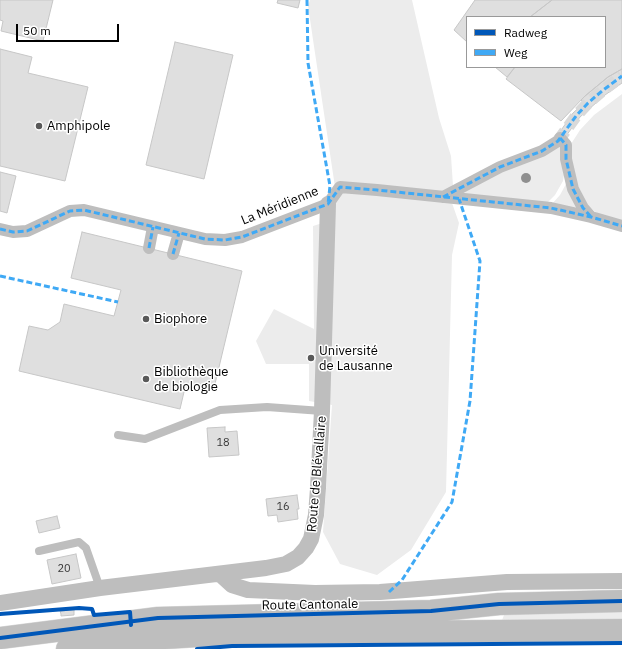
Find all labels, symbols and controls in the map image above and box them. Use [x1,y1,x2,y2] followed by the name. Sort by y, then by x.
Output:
[18,16,121,42] scale bar
[466,16,606,68] legend
[23,23,51,38] text: 50 m
[504,25,547,40] text: Radweg
[504,45,527,60] text: Weg
[47,118,110,134] place label: Amphipole
[34,121,44,131] marker: Amphipole
[239,183,321,229] street label: La Méridienne
[154,311,207,327] place label: Biophore
[141,314,151,324] marker: Biophore
[319,343,393,374] place label: Université de Lausanne
[306,353,316,363] marker: Université de Lausanne
[154,364,228,395] place label: Bibliothèque de biologie
[141,374,151,384] marker: Bibliothèque de biologie
[304,415,330,533] street label: Route de Blévallaire
[216,436,230,450] house number: 18
[276,500,290,514] house number: 16
[57,562,71,576] house number: 20
[262,596,358,614] street label: Route Cantonale

